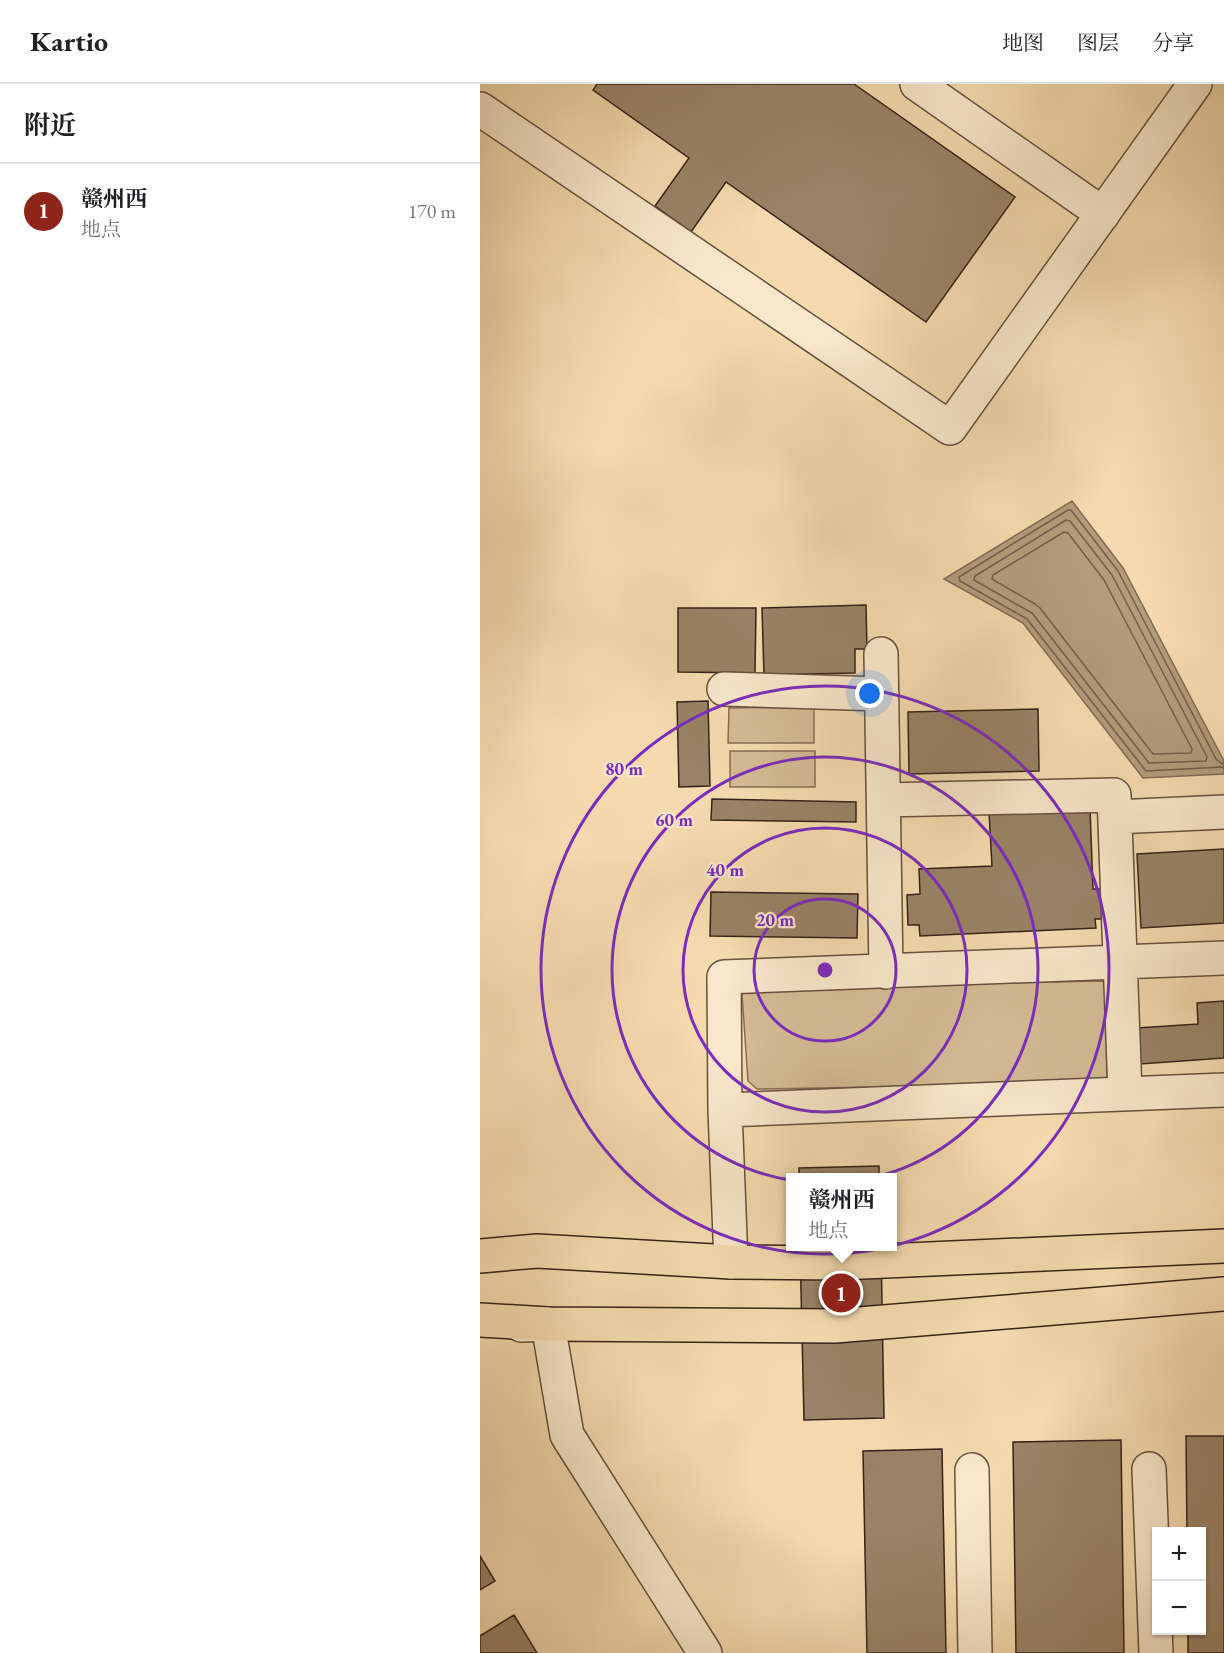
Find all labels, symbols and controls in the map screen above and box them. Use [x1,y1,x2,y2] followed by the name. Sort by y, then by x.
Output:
[30,23,108,59] text: Kartio
[1002,29,1044,56] text: 地图
[1077,29,1119,56] text: 图层
[1152,29,1194,56] text: 分享
[24,108,76,142] text: 附近
[81,184,147,213] text: 赣州西
[38,198,49,224] text: 1
[408,198,456,224] text: 170 m
[81,216,121,242] text: 地点
[855,679,884,708] your location
[605,757,643,780] text: 80 m
[655,808,693,831] text: 60 m
[706,858,744,881] text: 40 m
[756,908,794,931] text: 20 m
[815,960,835,980] centre of rings
[786,1173,897,1251] popup
[808,1185,875,1214] text: 赣州西
[808,1217,848,1243] text: 地点
[822,1270,860,1316] pin: 1
[1152,1527,1206,1635] map controls
[1152,1527,1206,1581] button: +
[1152,1581,1206,1635] button: −

